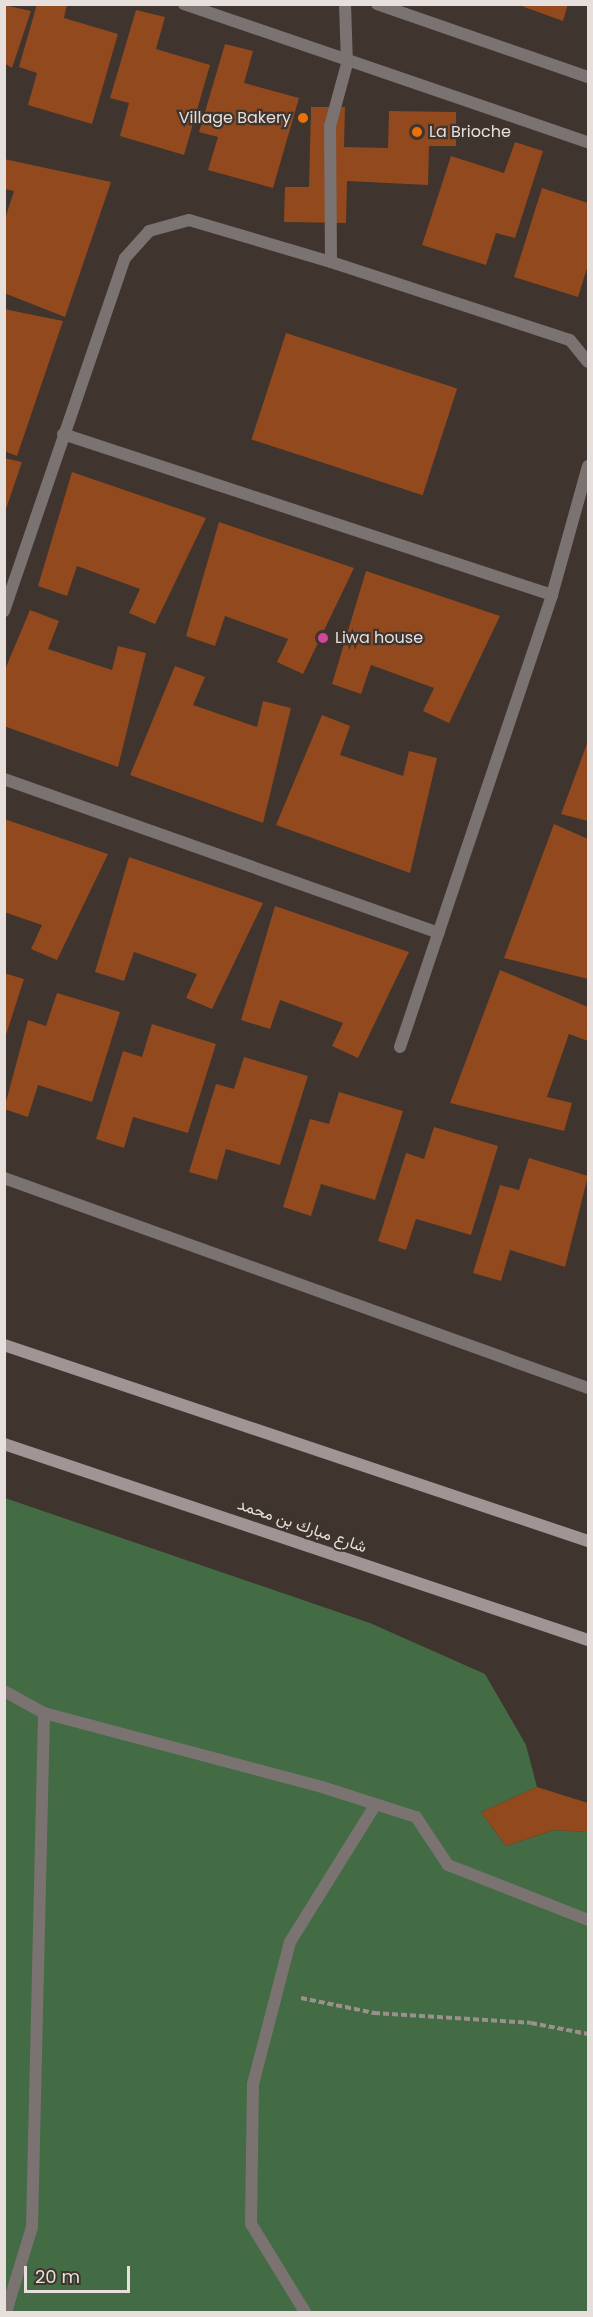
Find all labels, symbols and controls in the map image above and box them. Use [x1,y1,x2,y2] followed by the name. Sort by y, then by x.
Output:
[179,108,291,128] place label: Village Bakery
[296,111,310,125] marker: Village Bakery
[429,122,511,142] place label: La Brioche
[410,125,424,139] marker: La Brioche
[335,628,423,648] place label: Liwa house
[316,631,330,645] marker: Liwa house
[235,1495,369,1557] street label: شارع مبارك بن محمد
[27,2254,134,2292] scale bar
[35,2264,80,2289] text: 20 m

